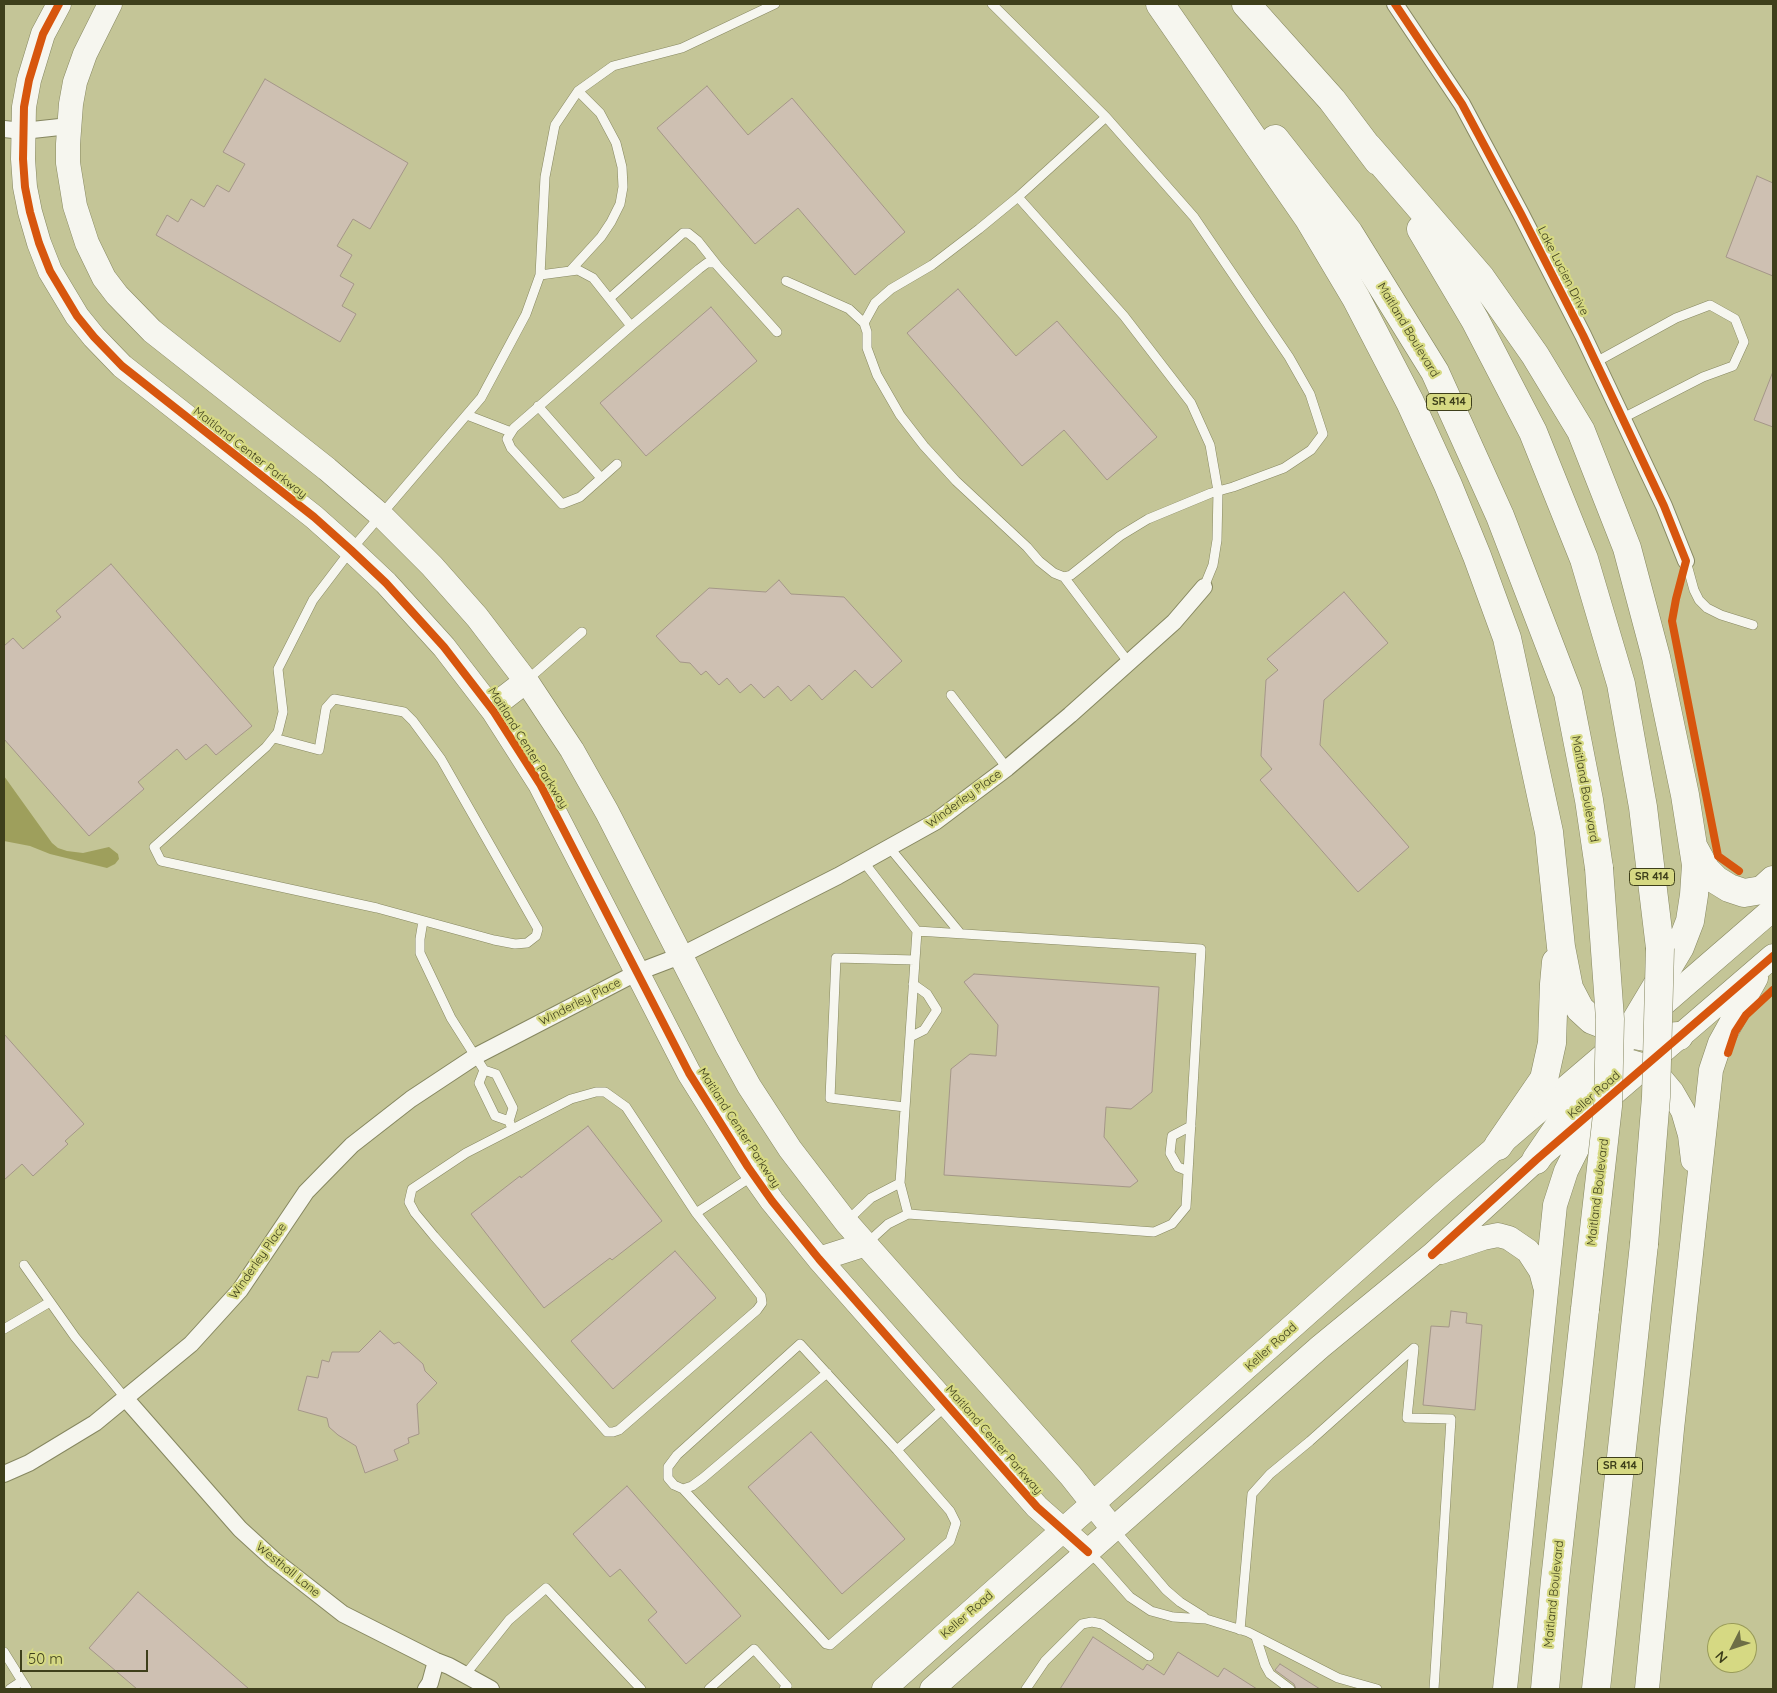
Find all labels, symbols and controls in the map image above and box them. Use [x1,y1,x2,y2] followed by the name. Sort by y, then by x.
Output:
[1534,224,1592,318] street label: Lake Lucien Drive
[1374,280,1442,380] street label: Maitland Boulevard
[1426,394,1472,411] road number: SR 414
[190,404,310,502] street label: Maitland Center Parkway
[485,685,571,811] street label: Maitland Center Parkway
[1569,735,1601,843] street label: Maitland Boulevard
[924,767,1004,831] street label: Winderley Place
[1630,869,1674,886] road number: SR 414
[537,975,623,1029] street label: Winderley Place
[695,1065,783,1191] street label: Maitland Center Parkway
[1565,1068,1623,1122] street label: Keller Road
[1584,1138,1612,1246] street label: Maitland Boulevard
[226,1220,290,1302] street label: Winderley Place
[1242,1320,1300,1374] street label: Keller Road
[943,1382,1045,1498] street label: Maitland Center Parkway
[1598,1458,1642,1474] road number: SR 414
[253,1540,323,1600] street label: Westhall Lane
[1541,1540,1567,1648] street label: Maitland Boulevard
[938,1588,996,1642] street label: Keller Road
[1707,1623,1757,1673] north arrow
[22,1640,150,1672] scale bar
[1711,1647,1732,1667] text: N
[28,1649,63,1668] text: 50 m

